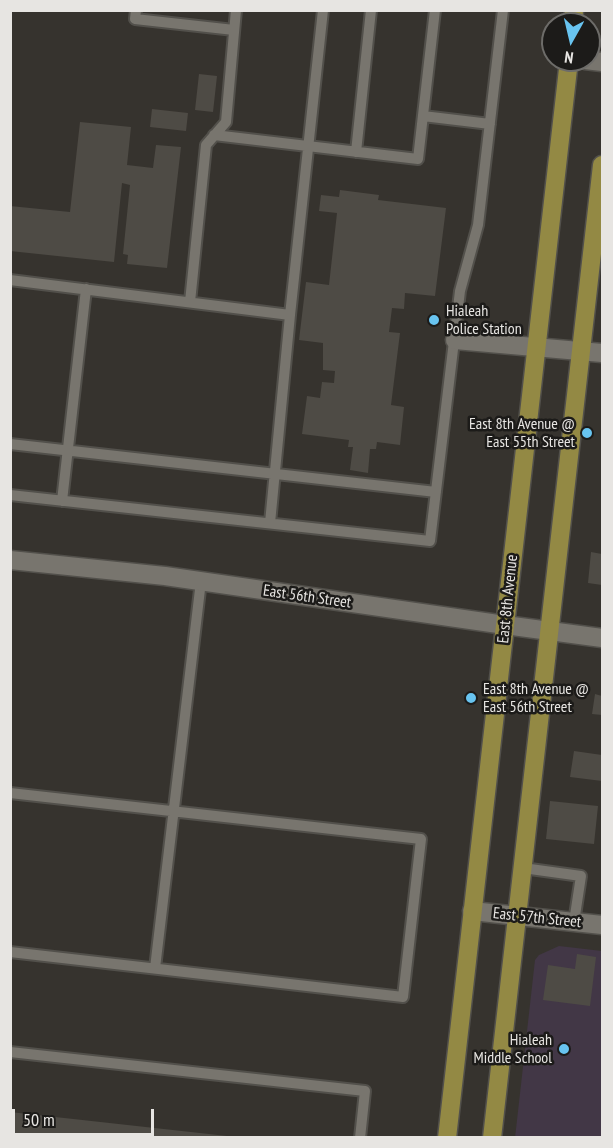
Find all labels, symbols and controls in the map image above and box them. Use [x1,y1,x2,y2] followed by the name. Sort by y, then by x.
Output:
[541,12,601,72] north arrow
[563,47,574,68] text: N
[446,301,522,339] place label: Hialeah Police Station
[427,313,441,327] marker: Hialeah Police Station
[469,414,575,452] place label: East 8th Avenue @ East 55th Street
[580,426,594,440] marker: East 8th Avenue @ East 55th Street
[494,554,522,644] street label: East 8th Avenue
[262,581,352,613] street label: East 56th Street
[483,679,589,717] place label: East 8th Avenue @ East 56th Street
[464,691,478,705] marker: East 8th Avenue @ East 56th Street
[492,904,582,932] street label: East 57th Street
[474,1030,552,1068] place label: Hialeah Middle School
[557,1042,571,1056] marker: Hialeah Middle School
[15,1097,158,1135] scale bar
[23,1108,55,1131] text: 50 m

